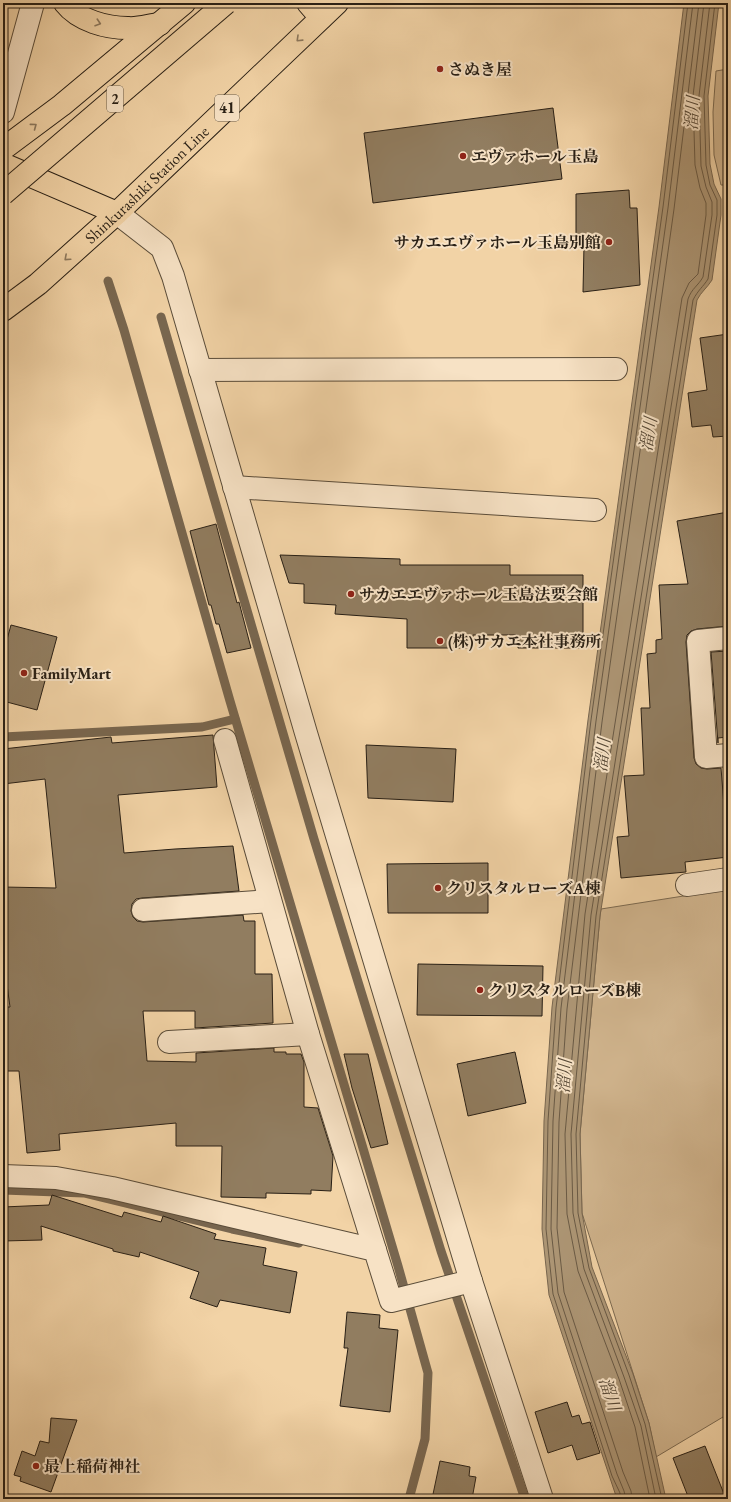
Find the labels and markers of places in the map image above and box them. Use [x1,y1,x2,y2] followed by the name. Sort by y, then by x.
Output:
[448,59,512,80] place label: さぬき屋
[435,64,445,74] marker: さぬき屋
[471,146,599,167] place label: エヴァホール玉島
[458,151,468,161] marker: エヴァホール玉島
[394,232,601,253] place label: サカエエヴァホール玉島別館
[604,237,614,247] marker: サカエエヴァホール玉島別館
[359,584,598,605] place label: サカエエヴァホール玉島法要会館
[346,589,356,599] marker: サカエエヴァホール玉島法要会館
[448,631,601,652] place label: (株)サカエ本社事務所
[435,636,445,646] marker: (株)サカエ本社事務所
[32,663,111,684] place label: FamilyMart
[19,668,29,678] marker: FamilyMart
[446,878,600,899] place label: クリスタルローズA棟
[433,883,443,893] marker: クリスタルローズA棟
[488,980,641,1001] place label: クリスタルローズB棟
[475,985,485,995] marker: クリスタルローズB棟
[44,1456,140,1477] place label: 最上稲荷神社
[31,1461,41,1471] marker: 最上稲荷神社

